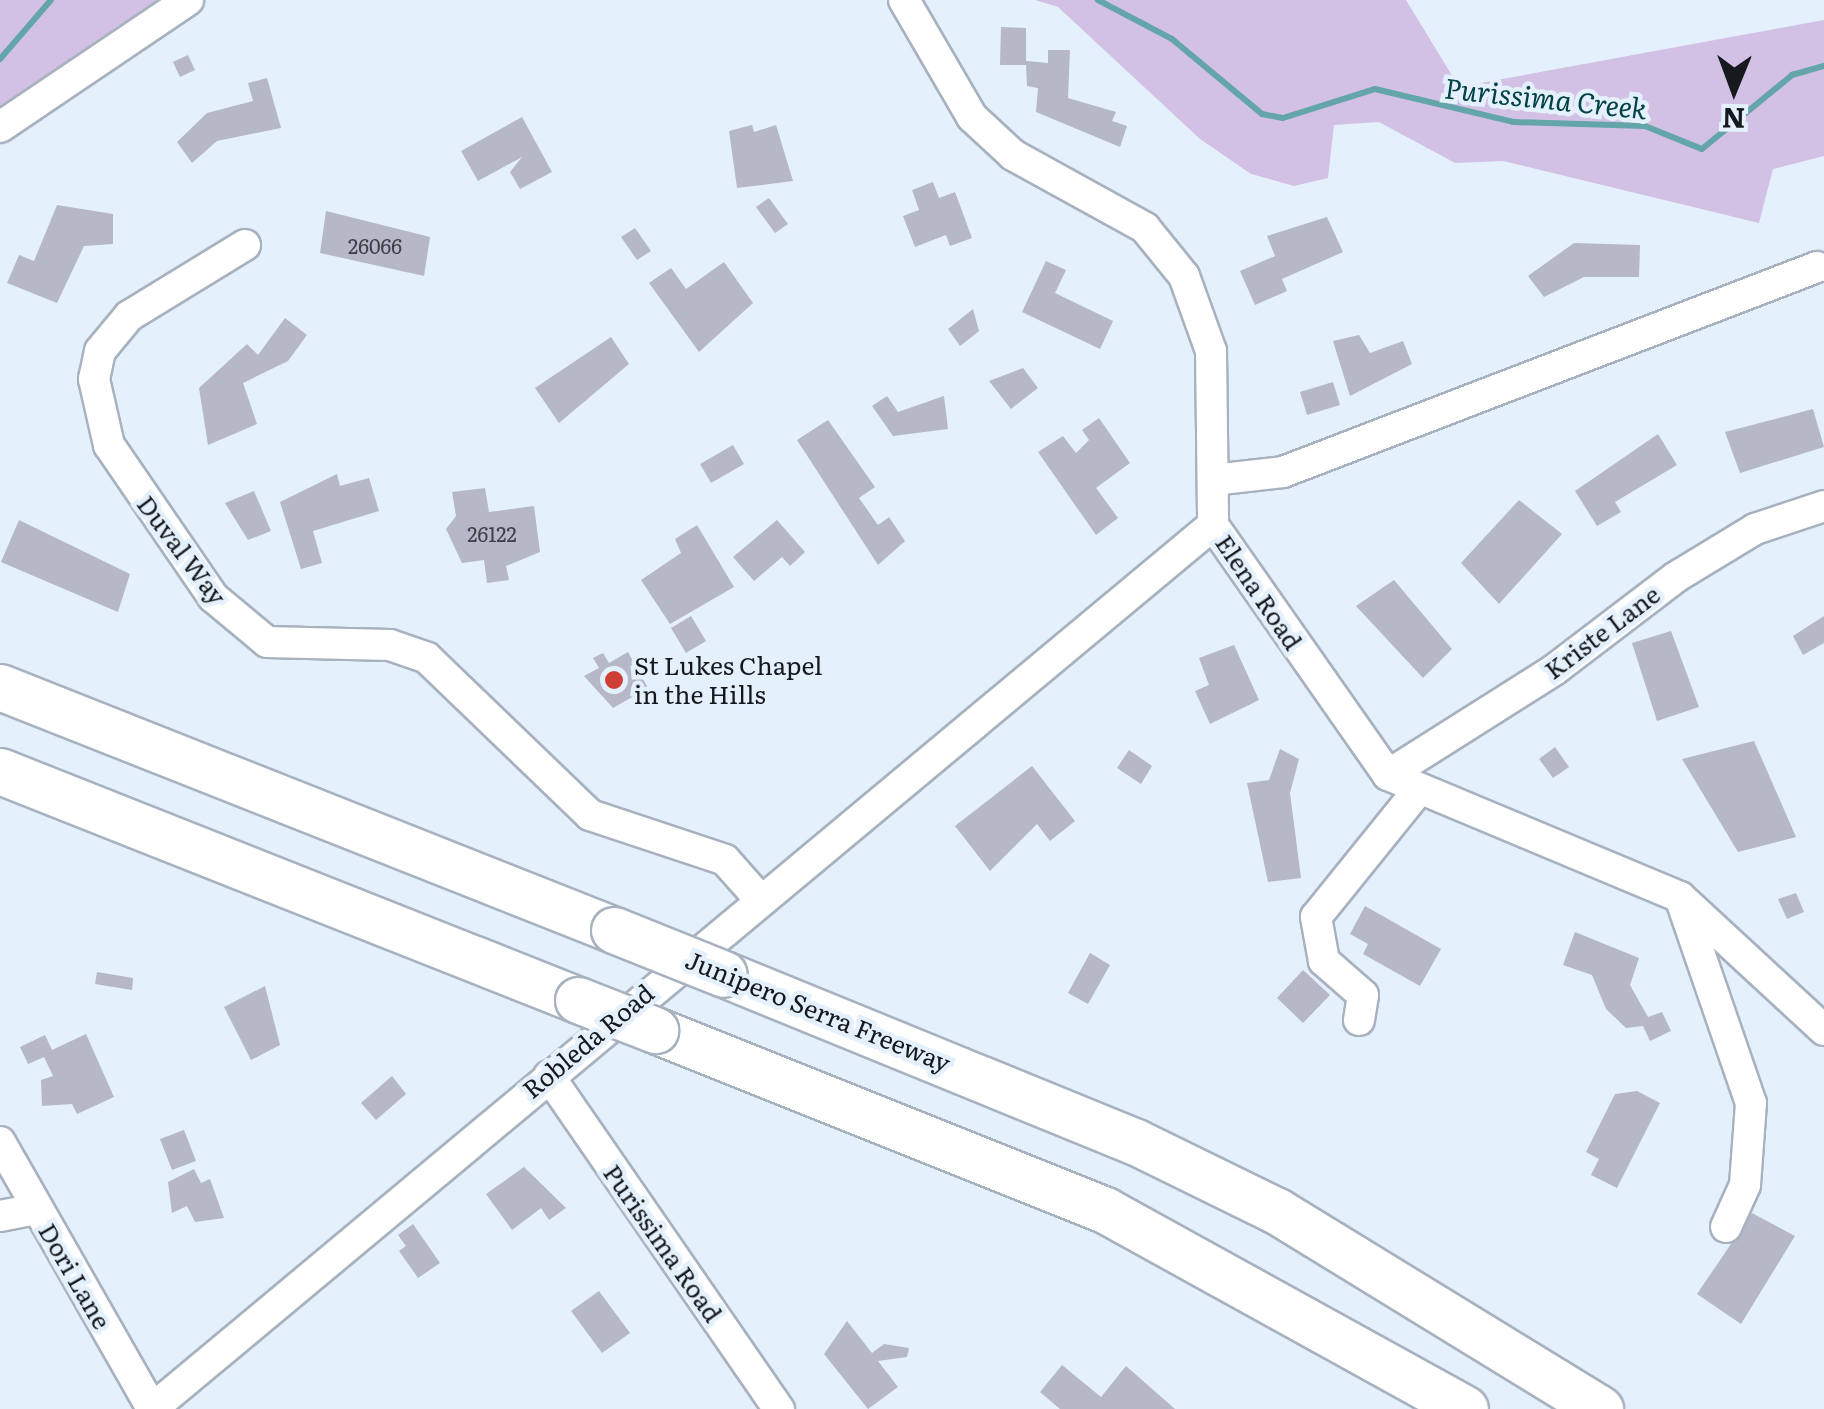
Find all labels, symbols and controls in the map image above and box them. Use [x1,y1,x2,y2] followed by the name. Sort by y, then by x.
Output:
[1684,40,1784,140] north arrow
[1443,70,1649,124] water label: Purissima Creek
[1721,99,1746,141] text: N
[348,233,402,257] house number: 26066
[131,489,233,611] street label: Duval Way
[467,521,517,545] house number: 26122
[1210,529,1308,655] street label: Elena Road
[1538,579,1666,685] street label: Kriste Lane
[634,651,822,710] place label: St Lukes Chapel in the Hills
[603,669,625,691] marker: St Lukes Chapel in the Hills
[681,944,955,1078] street label: Junipero Serra Freeway
[516,978,660,1104] street label: Robleda Road
[598,1158,728,1328] street label: Purissima Road
[33,1218,117,1334] street label: Dori Lane

